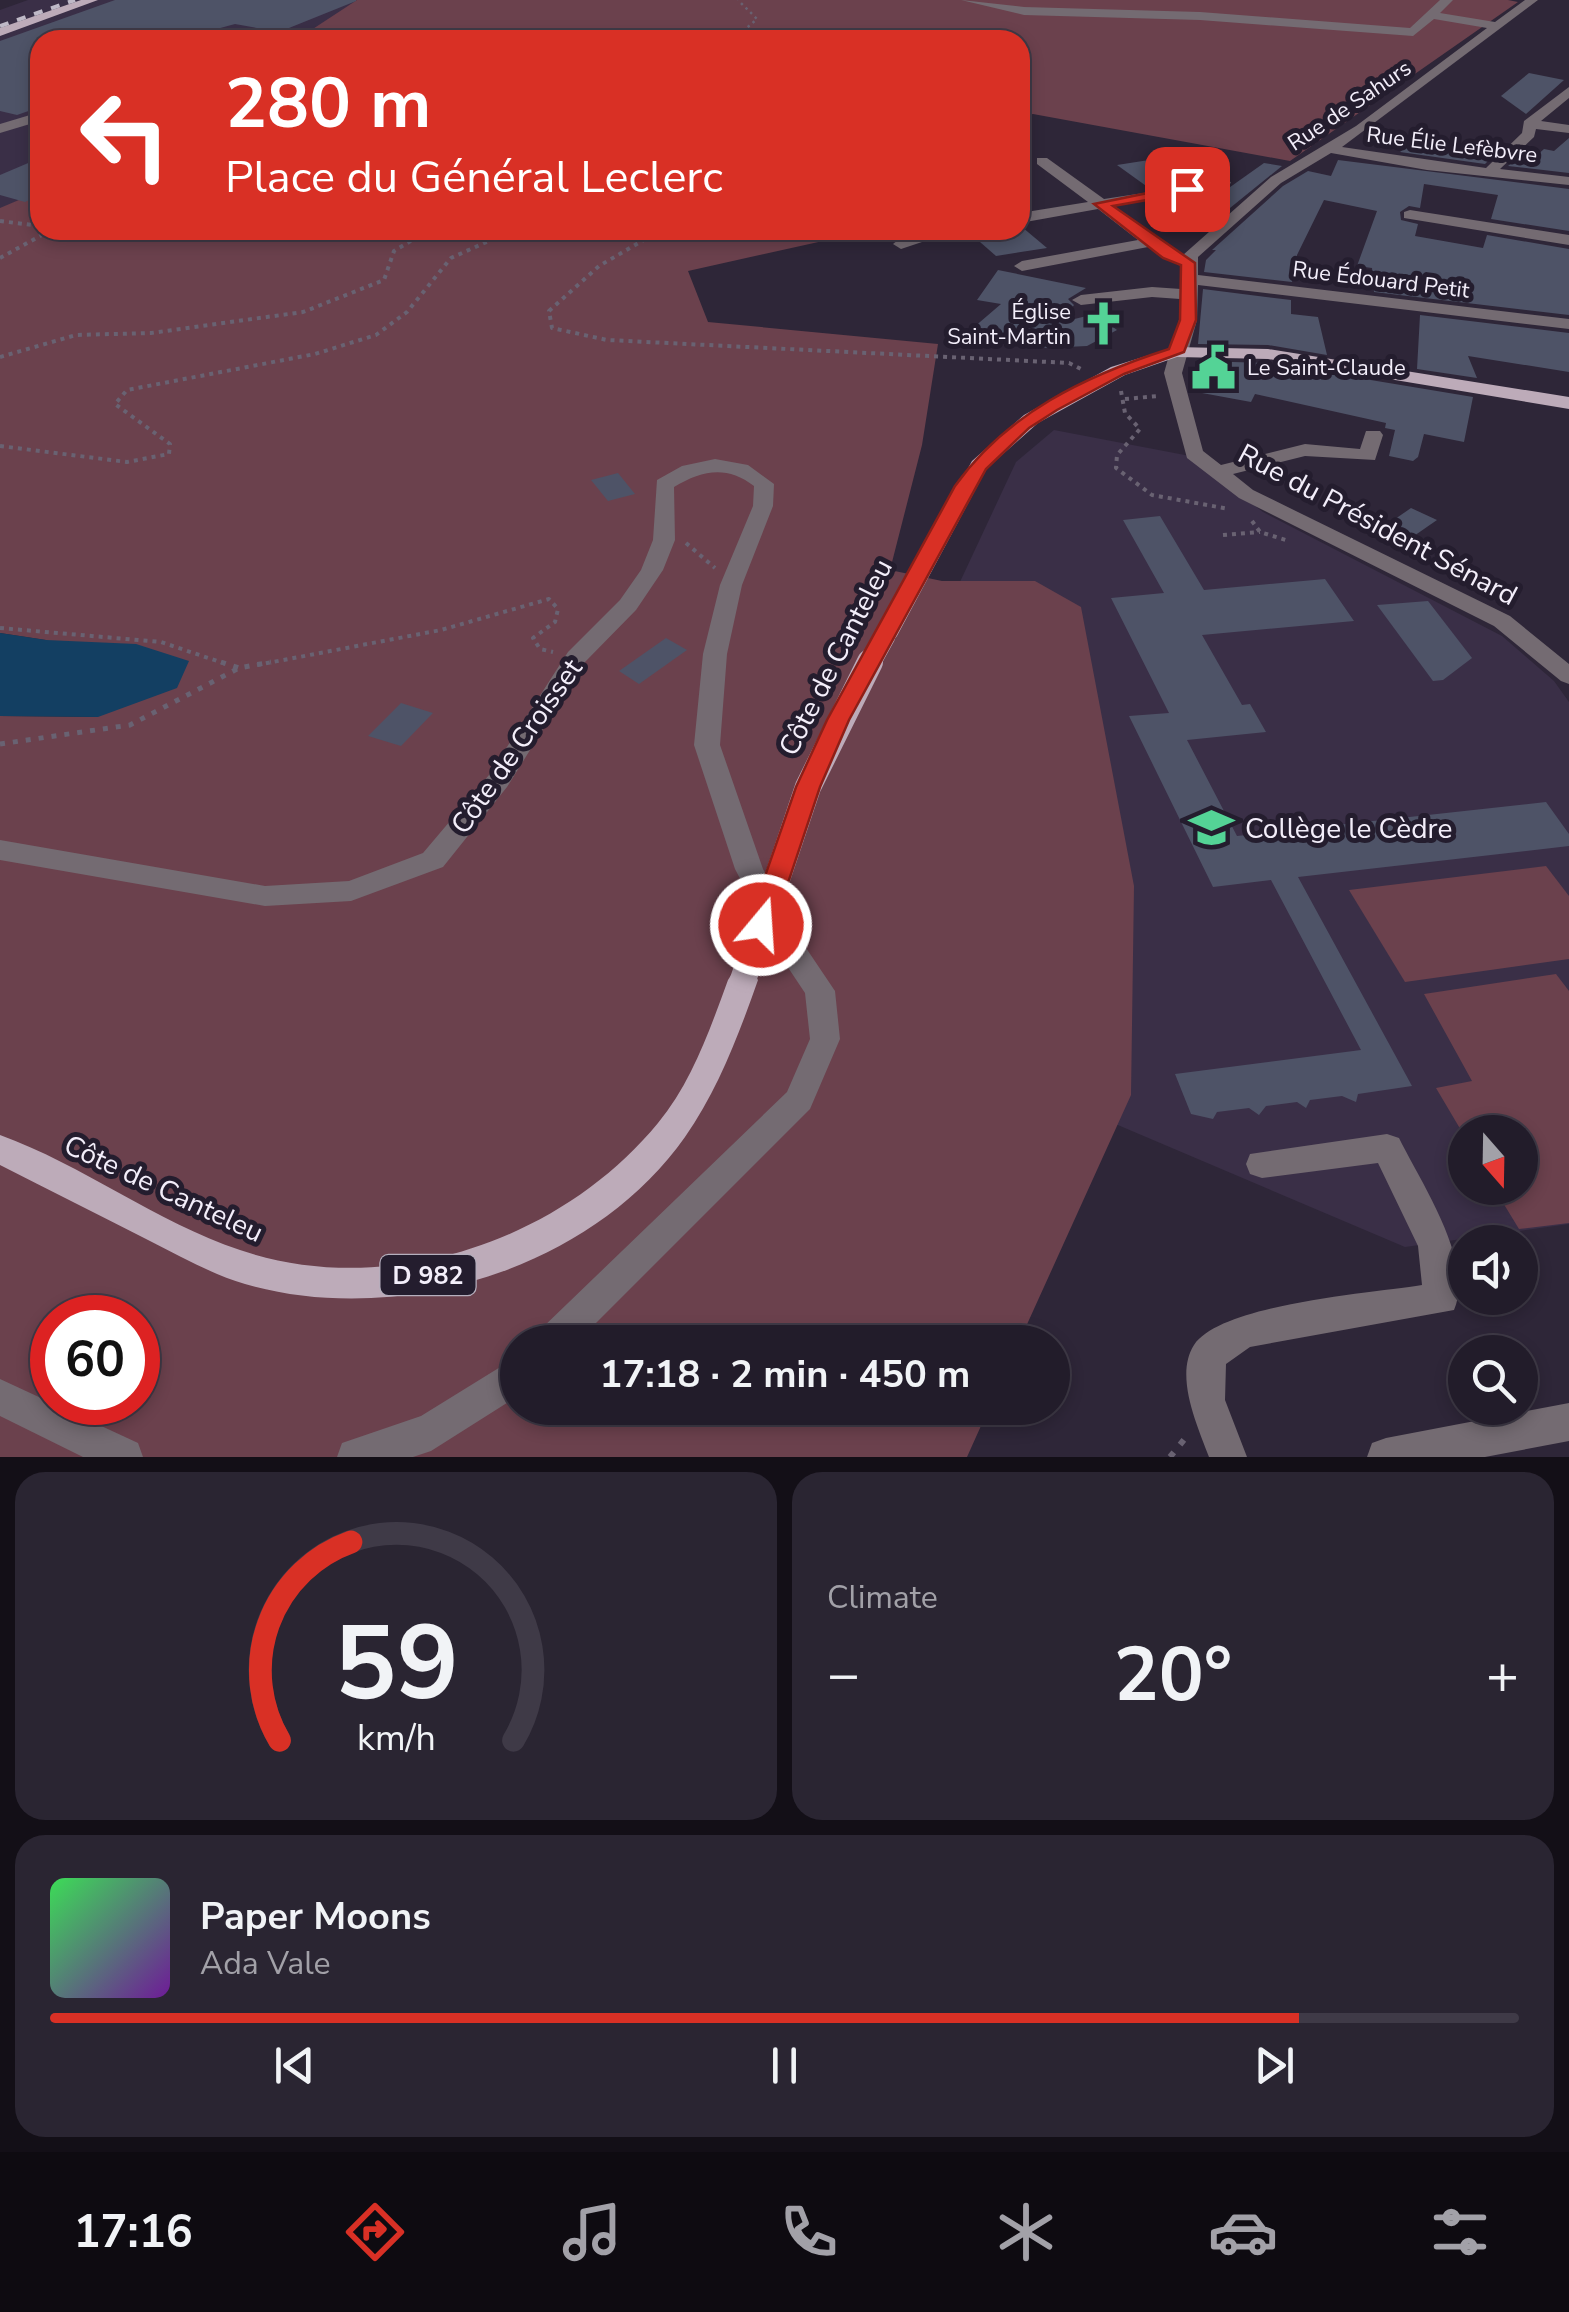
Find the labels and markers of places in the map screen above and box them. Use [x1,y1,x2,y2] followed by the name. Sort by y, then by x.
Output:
[1145,147,1230,232] pin
[947,297,1071,352] place label: Église Saint-Martin
[1080,300,1128,348] church icon: Église Saint-Martin
[1190,343,1238,391] public building icon: Le Saint-Claude
[1247,353,1406,383] place label: Le Saint-Claude
[1188,804,1236,852] school or university icon: Collège le Cèdre
[1245,810,1452,848] place label: Collège le Cèdre

